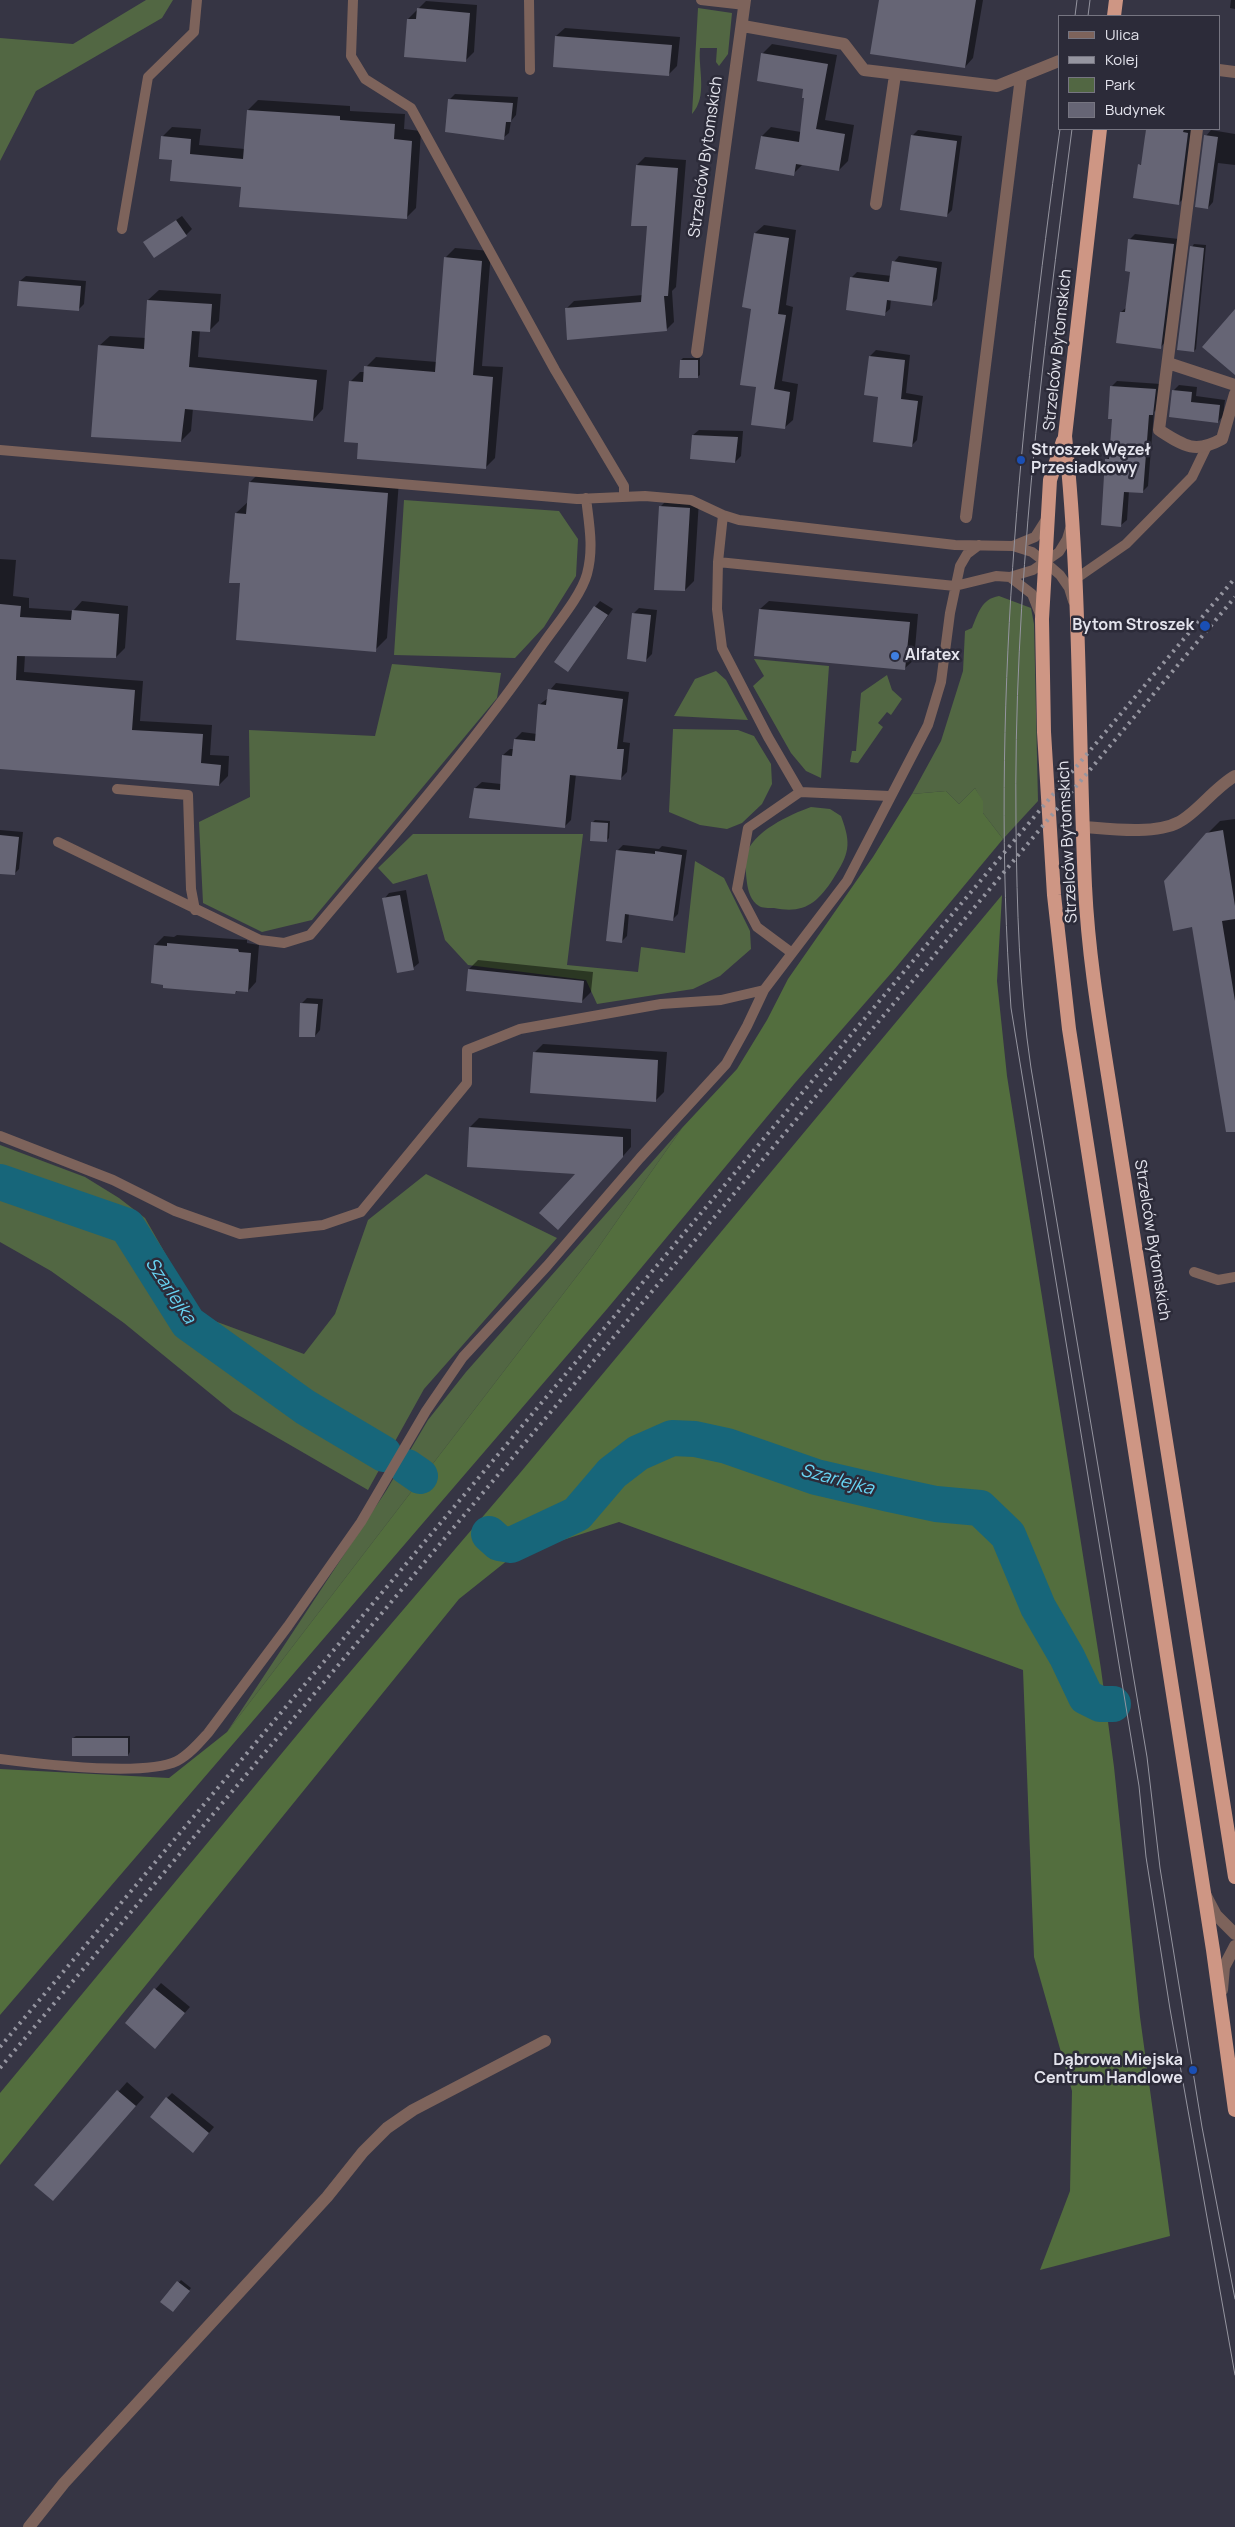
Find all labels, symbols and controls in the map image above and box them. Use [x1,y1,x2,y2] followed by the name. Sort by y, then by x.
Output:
[1058,15,1220,130] legend
[1105,24,1139,45] text: Ulica
[1105,49,1138,70] text: Kolej
[1105,74,1135,95] text: Park
[685,75,727,239] street label: Strzelców Bytomskich
[1105,99,1165,120] text: Budynek
[1040,268,1076,432] street label: Strzelców Bytomskich
[1031,441,1151,479] place label: Stroszek Węzeł Przesiadkowy
[1015,454,1027,466] marker: Stroszek Węzeł Przesiadkowy
[1072,616,1194,636] place label: Bytom Stroszek
[1198,619,1212,633] marker: Bytom Stroszek
[905,646,960,666] place label: Alfatex
[889,650,901,662] marker: Alfatex
[1054,760,1082,924] street label: Strzelców Bytomskich
[1130,1158,1174,1322] street label: Strzelców Bytomskich
[140,1254,200,1328] water label: Szarlejka
[798,1460,876,1500] water label: Szarlejka
[1034,2051,1183,2089] place label: Dąbrowa Miejska Centrum Handlowe
[1187,2064,1199,2076] marker: Dąbrowa Miejska Centrum Handlowe

